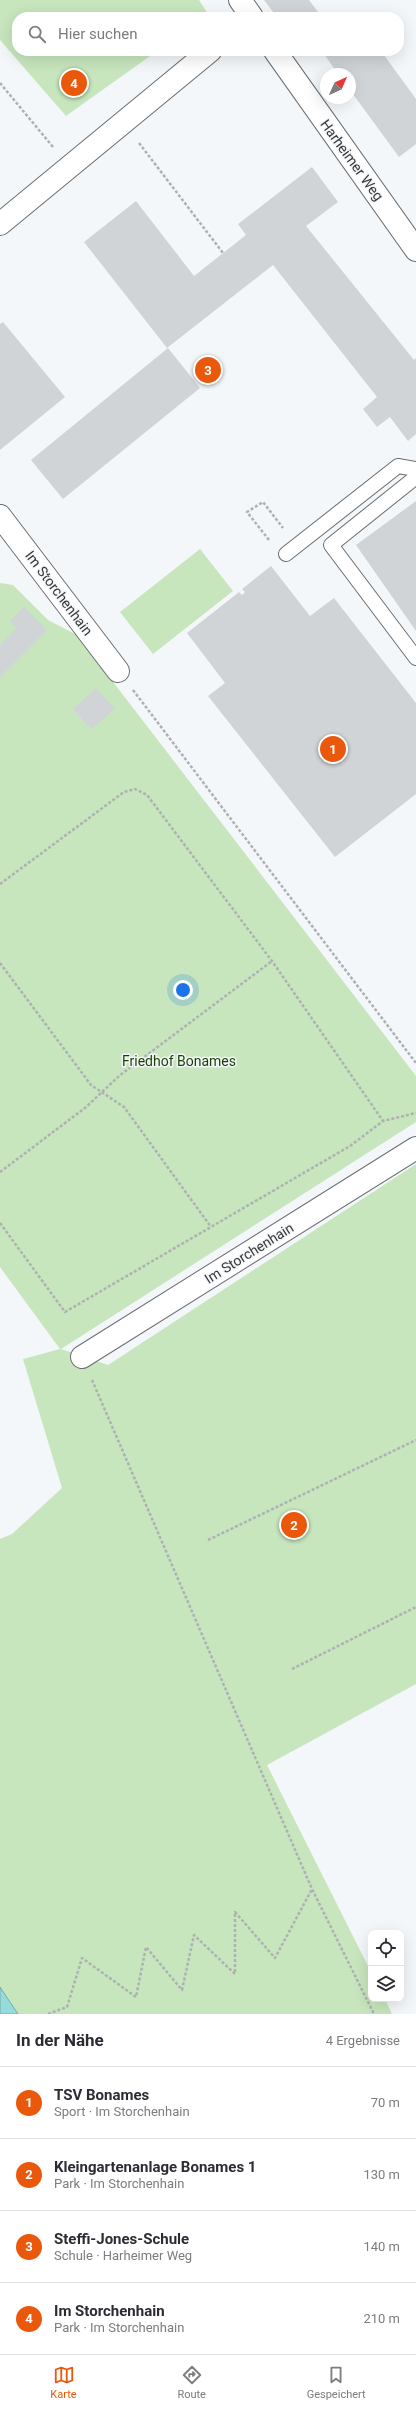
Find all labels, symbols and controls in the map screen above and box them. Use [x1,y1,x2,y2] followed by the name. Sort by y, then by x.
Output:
[12,12,404,56] search box
[26,23,48,45] icon: search
[58,25,137,43] text: Hier suchen
[61,68,87,98] pin: 4
[320,68,356,104] north arrow
[317,116,387,204] street label: Harheimer Weg
[195,355,221,385] pin: 3
[22,548,96,638] street label: Im Storchenhain
[320,734,346,764] pin: 1
[173,980,193,1000] your location
[122,1053,236,1069] park label: Friedhof Bonames
[202,1219,296,1287] street label: Im Storchenhain
[281,1510,307,1540] pin: 2
[368,1930,404,2002] map controls
[368,1930,404,1966] button: locate
[368,1966,404,2002] button: layers
[16,2030,104,2050] text: In der Nähe
[326,2033,400,2048] text: 4 Ergebnisse
[54,2086,149,2104] text: TSV Bonames
[25,2095,33,2110] text: 1
[371,2095,400,2110] text: 70 m
[54,2104,190,2119] text: Sport · Im Storchenhain
[54,2158,256,2176] text: Kleingartenanlage Bonames 1
[25,2167,33,2182] text: 2
[363,2167,400,2182] text: 130 m
[54,2176,184,2191] text: Park · Im Storchenhain
[54,2230,189,2248] text: Steffi-Jones-Schule
[25,2239,33,2254] text: 3
[363,2239,400,2254] text: 140 m
[54,2248,192,2263] text: Schule · Harheimer Weg
[54,2302,165,2320] text: Im Storchenhain
[25,2311,33,2326] text: 4
[363,2311,400,2326] text: 210 m
[54,2320,184,2335] text: Park · Im Storchenhain
[50,2364,77,2401] tab: Karte
[177,2364,206,2401] tab: Route
[307,2364,366,2401] tab: Gespeichert

